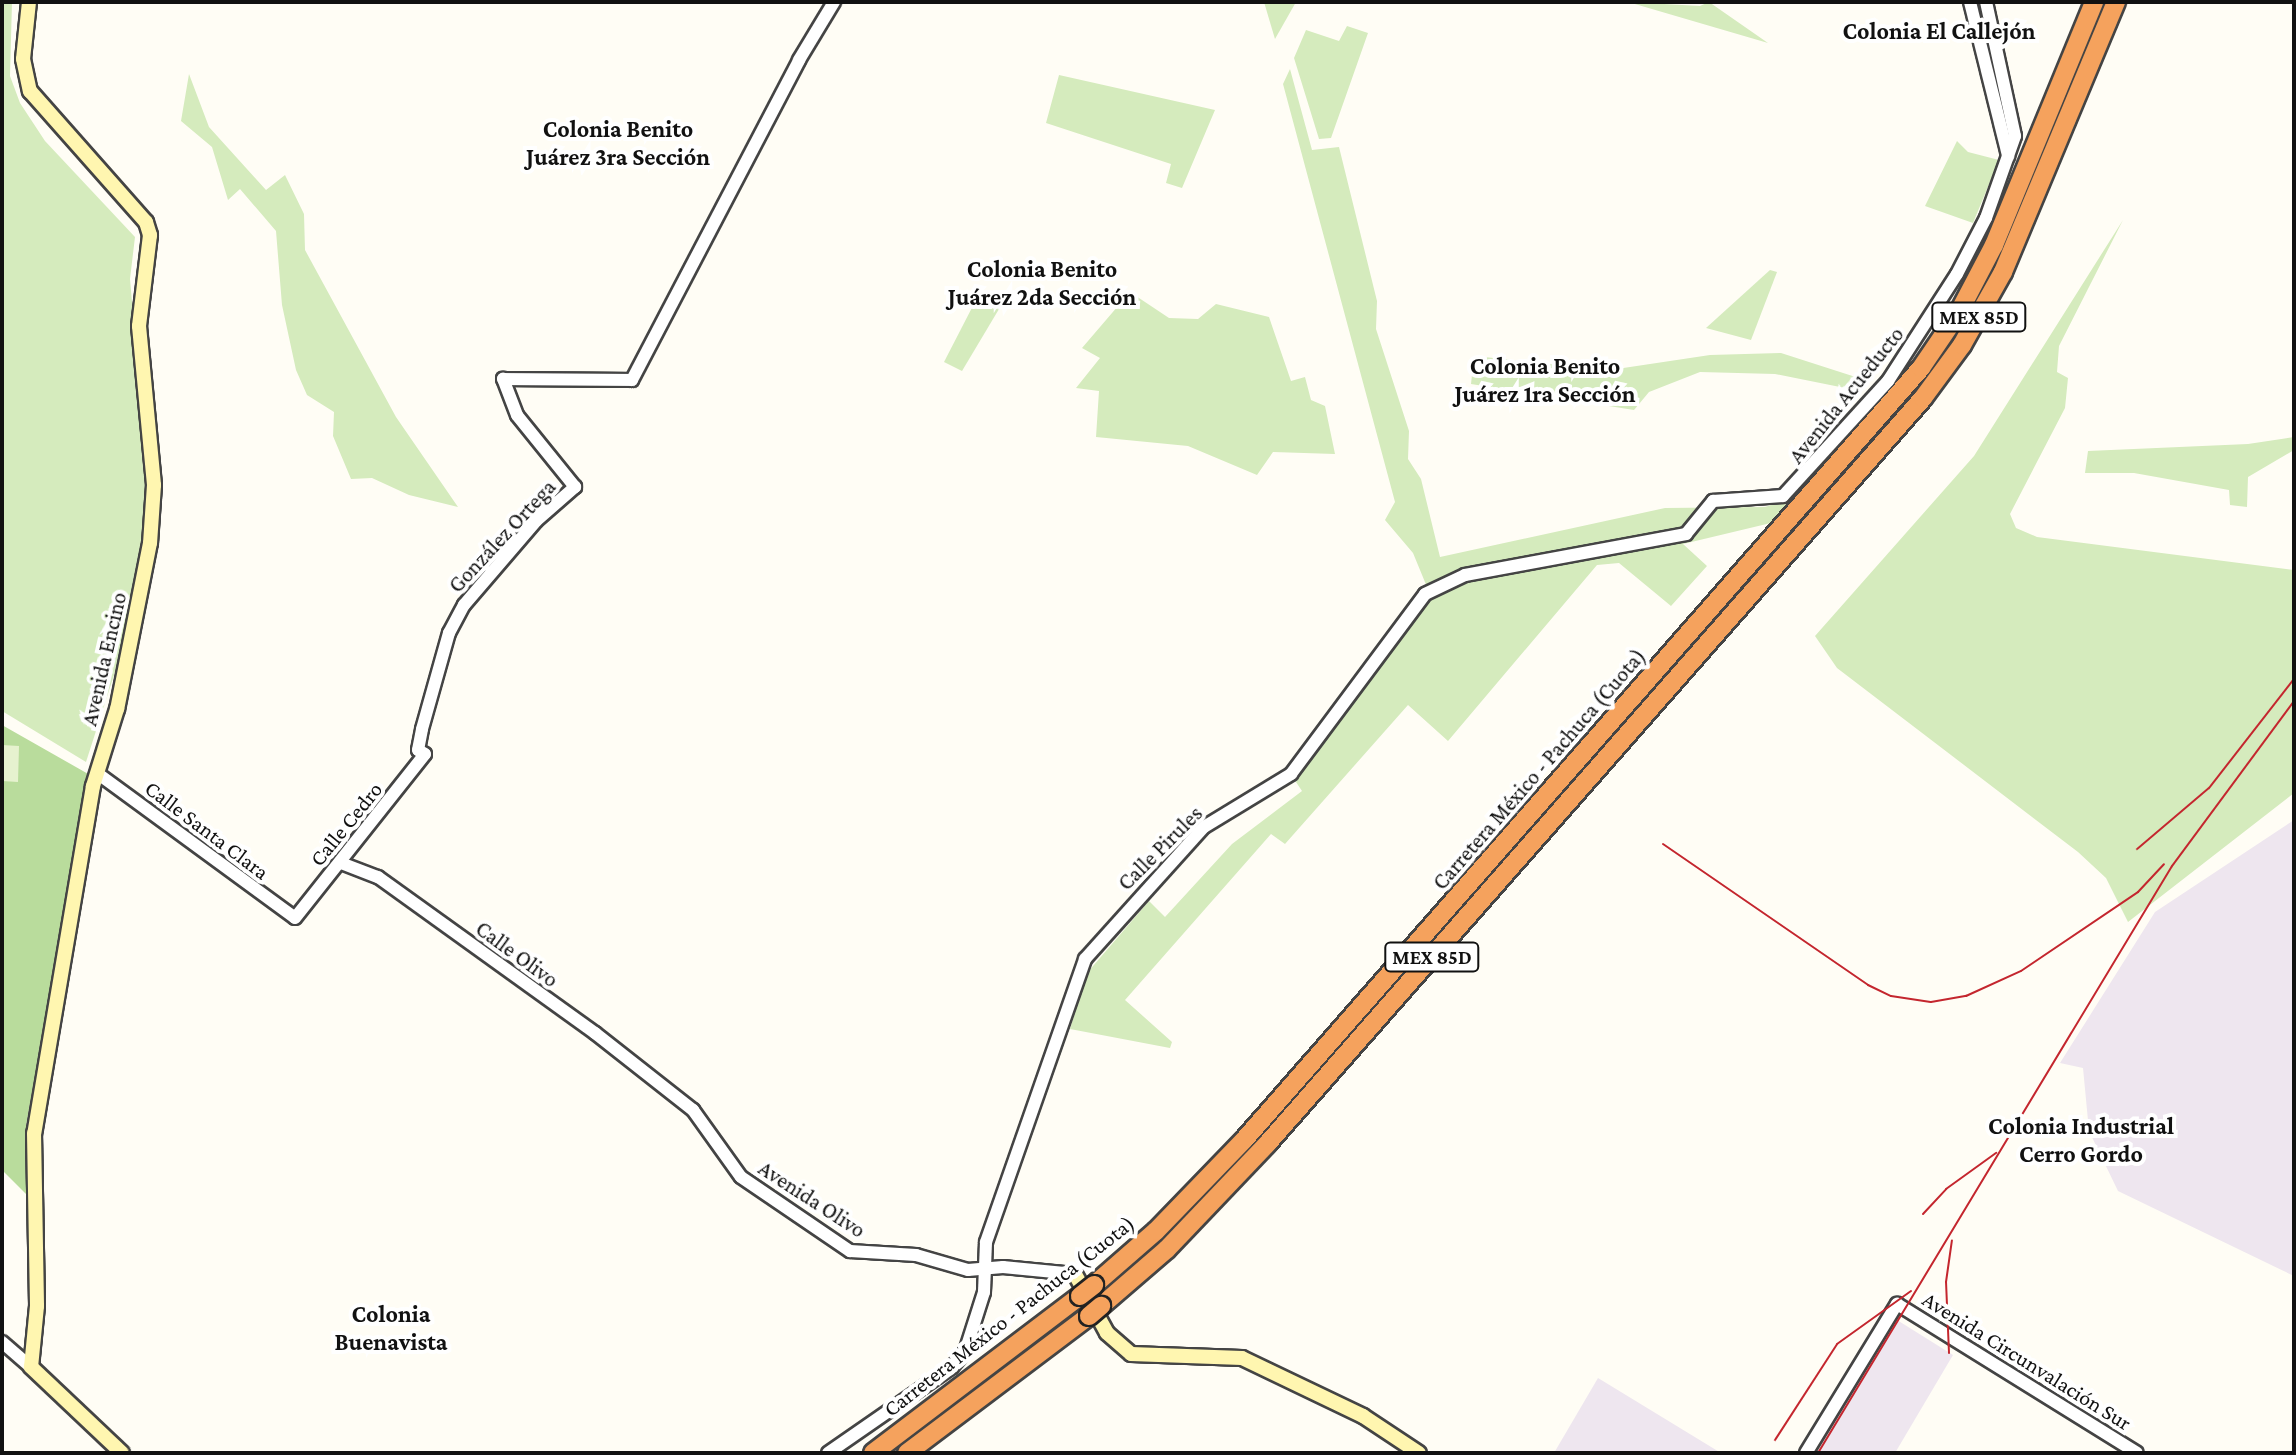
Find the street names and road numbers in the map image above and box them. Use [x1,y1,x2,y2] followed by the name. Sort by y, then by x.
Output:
[1931,301,2027,333] road number: MEX 85D
[1783,321,1909,469] street label: Avenida Acueducto
[443,474,561,598] street label: González Ortega
[76,590,132,728] street label: Avenida Encino
[1427,643,1651,895] street label: Carretera México - Pachuca (Cuota)
[140,775,274,885] street label: Calle Santa Clara
[304,777,388,871] street label: Calle Cedro
[1112,800,1208,896] street label: Calle Pirules
[471,915,563,993] street label: Calle Olivo
[1384,941,1480,973] road number: MEX 85D
[754,1155,870,1243] street label: Avenida Olivo
[878,1210,1140,1422] street label: Carretera México - Pachuca (Cuota)
[1918,1286,2136,1436] street label: Avenida Circunvalación Sur

